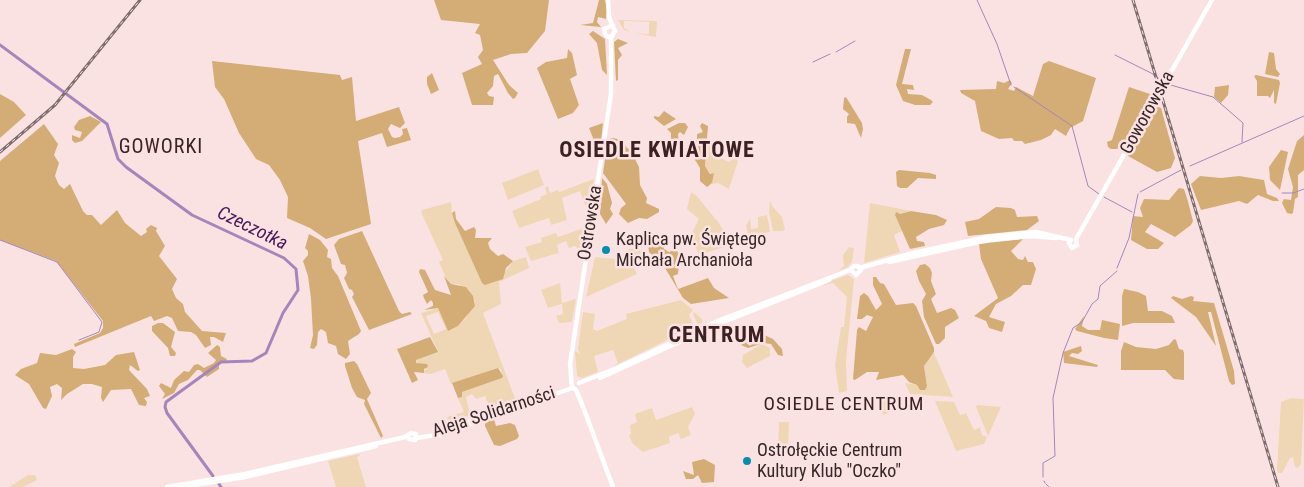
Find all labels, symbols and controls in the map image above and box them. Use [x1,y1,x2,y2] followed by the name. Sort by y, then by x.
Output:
[1116,68,1180,158] street label: Goworowska
[118,136,204,160] district label: GOWORKI
[557,138,757,164] district label: OSIEDLE KWIATOWE
[574,184,608,262] street label: Ostrowska
[213,202,291,256] water label: Czeczotka
[616,229,766,272] place label: Kaplica pw. Świętego Michała Archanioła
[600,244,612,256] marker: Kaplica pw. Świętego Michała Archanioła
[668,323,766,349] district label: CENTRUM
[430,383,558,443] street label: Aleja Solidarności
[762,394,926,416] district label: OSIEDLE CENTRUM
[757,440,902,482] place label: Ostrołęckie Centrum Kultury Klub "Oczko"
[741,455,753,467] marker: Ostrołęckie Centrum Kultury Klub "Oczko"

